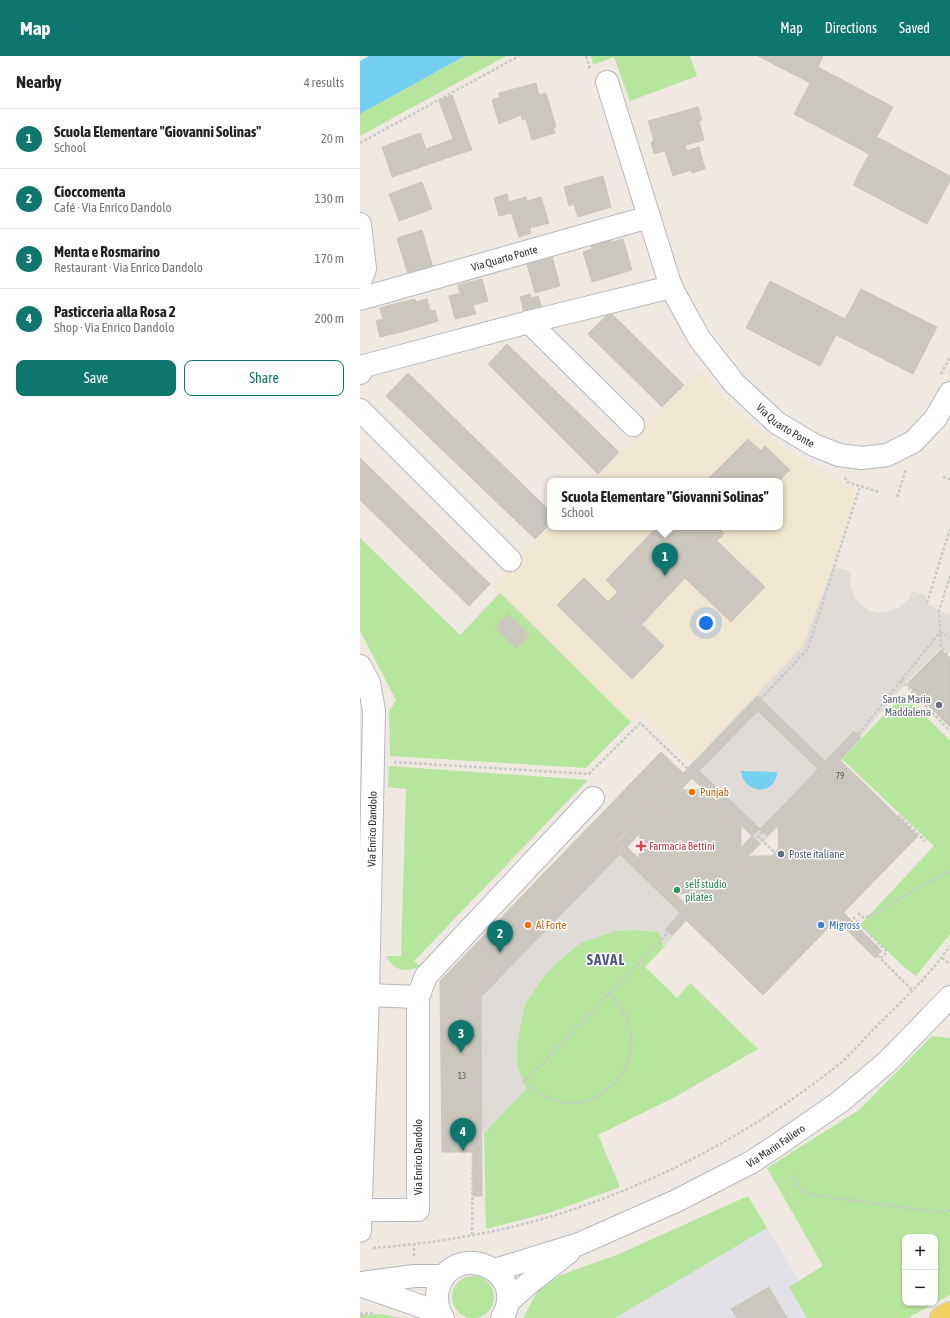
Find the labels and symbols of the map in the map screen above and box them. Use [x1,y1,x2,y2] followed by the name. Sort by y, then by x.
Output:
[470,243,539,273] street label: Via Quarto Ponte
[754,401,817,450] street label: Via Quarto Ponte
[652,543,678,576] pin: 1
[696,613,716,633] your location
[883,693,931,718] place label: Santa Maria Maddalena
[934,700,944,710] marker: Santa Maria Maddalena
[836,771,844,781] house number: 79
[700,786,729,798] place label: Punjab
[687,787,697,797] marker: Punjab
[365,791,379,867] street label: Via Enrico Dandolo
[649,840,715,852] place label: Farmacia Bettini
[636,841,646,851] marker: Farmacia Bettini
[789,848,845,860] place label: Poste italiane
[776,849,786,859] marker: Poste italiane
[685,878,727,903] place label: self studio pilates
[672,885,682,895] marker: self studio pilates
[536,919,566,931] place label: Al Forte
[829,919,860,931] place label: Migross
[487,920,513,953] pin: 2
[523,920,533,930] marker: Al Forte
[816,920,826,930] marker: Migross
[587,951,625,968] district label: SAVAL
[448,1020,474,1053] pin: 3
[458,1071,466,1081] house number: 13
[450,1118,476,1151] pin: 4
[412,1119,424,1195] street label: Via Enrico Dandolo
[744,1122,807,1170] street label: Via Marin Faliero

